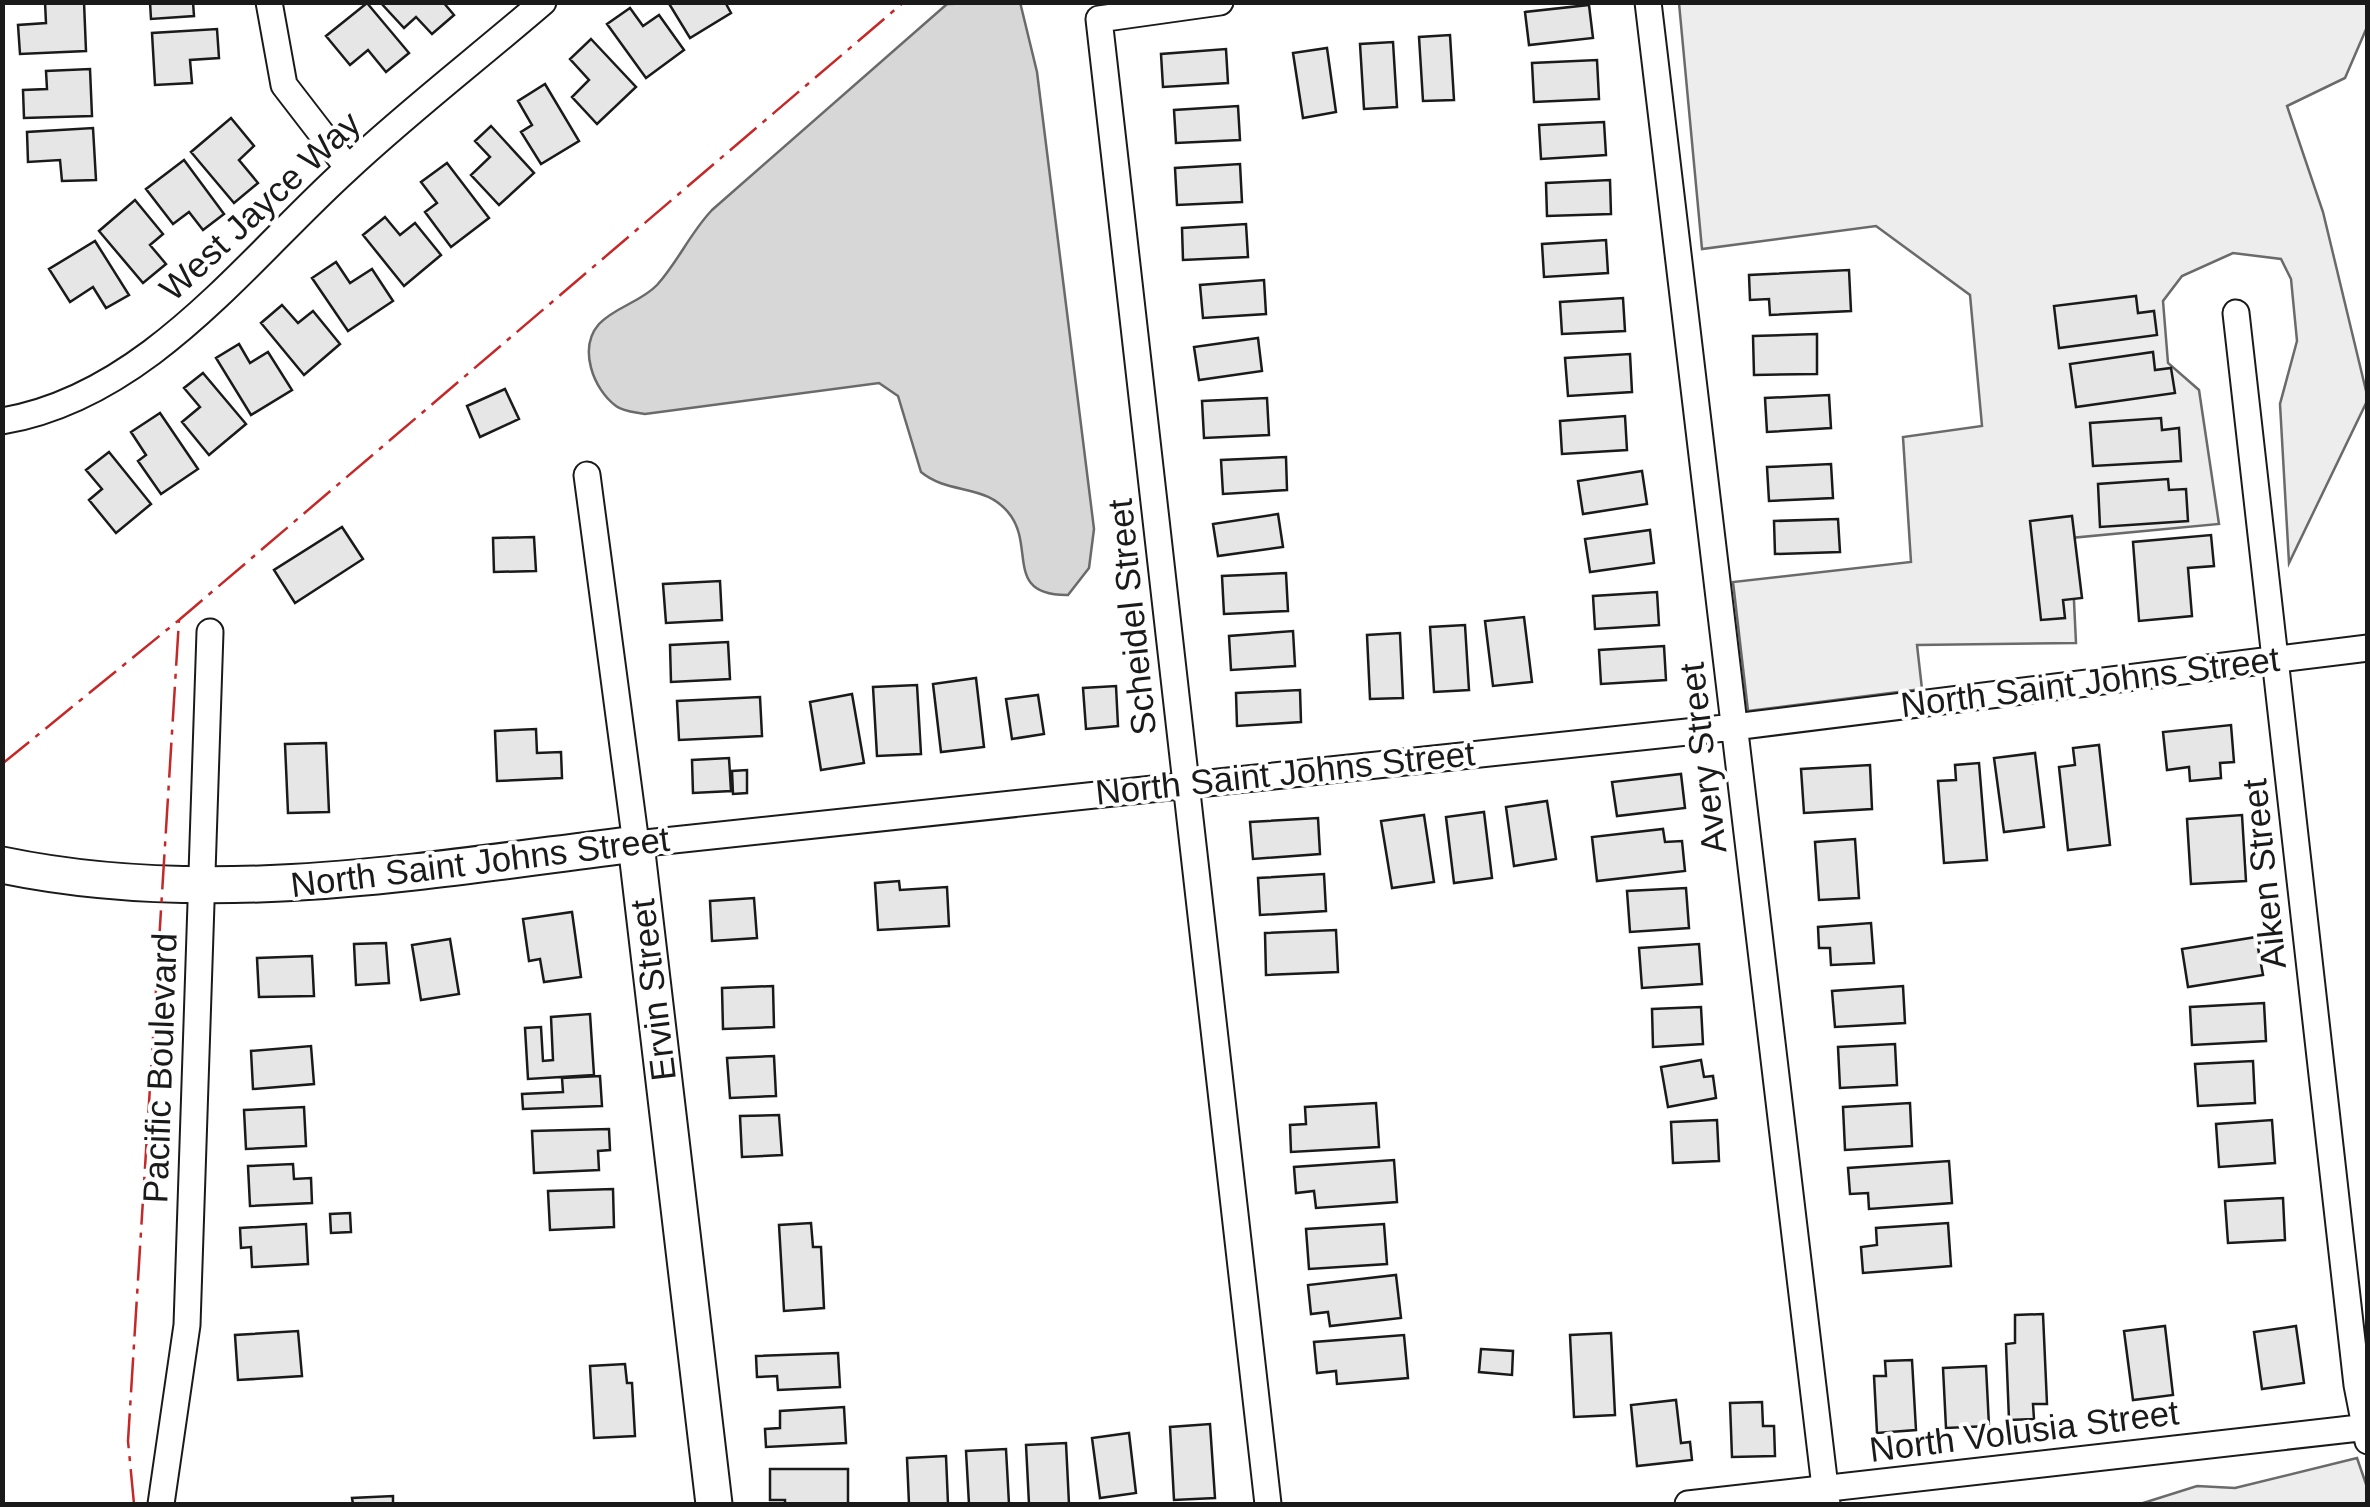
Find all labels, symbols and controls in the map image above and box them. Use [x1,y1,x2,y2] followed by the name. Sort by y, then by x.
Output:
[152,103,368,308] street label: West Jayce Way
[1100,497,1163,737] street label: Scheidel Street
[1898,639,2282,724] street label: North Saint Johns Street
[1671,660,1734,856] street label: Avery Street
[1093,733,1477,812] street label: North Saint Johns Street
[2234,777,2293,971] street label: Aiken Street
[288,819,672,904] street label: North Saint Johns Street
[622,897,683,1083] street label: Ervin Street
[135,932,184,1204] street label: Pacific Boulevard
[1867,1392,2181,1469] street label: North Volusia Street

